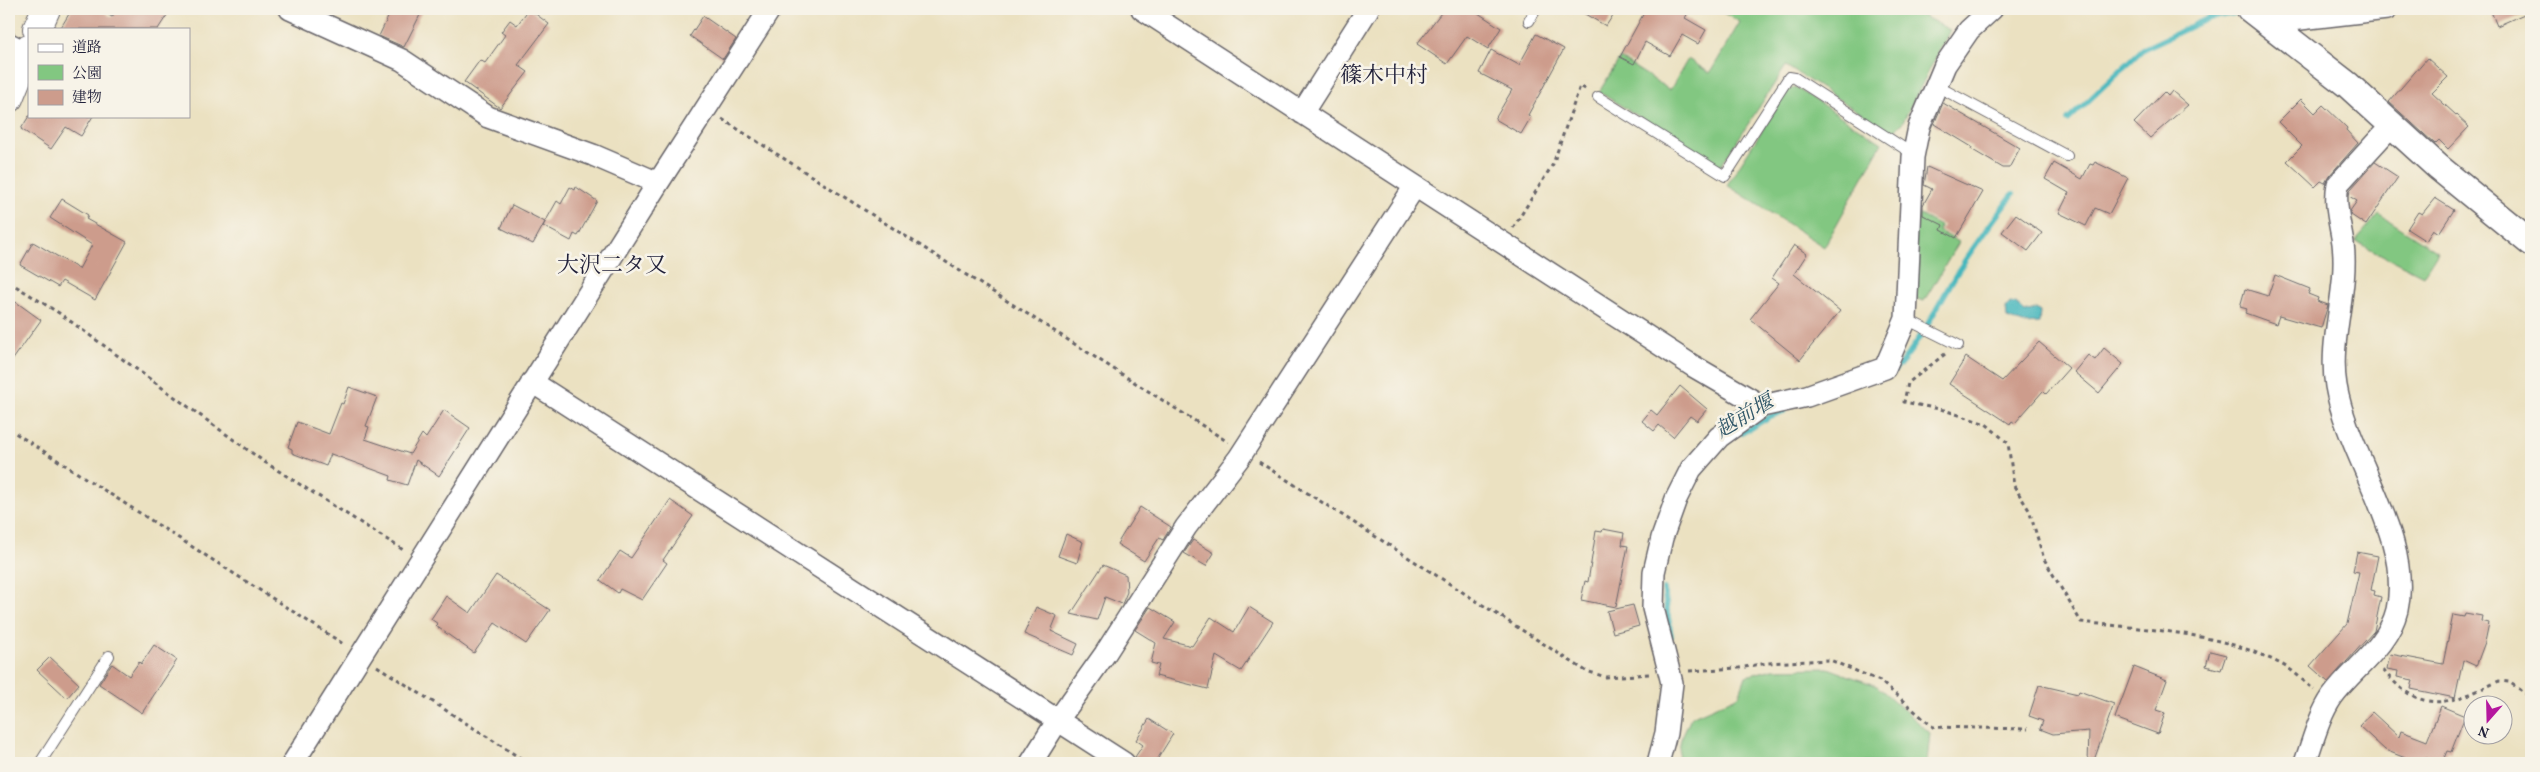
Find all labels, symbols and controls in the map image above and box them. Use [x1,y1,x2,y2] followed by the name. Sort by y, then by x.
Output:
[28,28,190,118] legend
[72,38,102,59] text: 道路
[1340,61,1428,92] district label: 篠木中村
[72,64,102,85] text: 公園
[72,88,102,109] text: 建物
[557,251,667,282] district label: 大沢二タ又
[1711,386,1783,446] water label: 越前堰
[2462,694,2512,744] north arrow
[2476,720,2492,741] text: N

